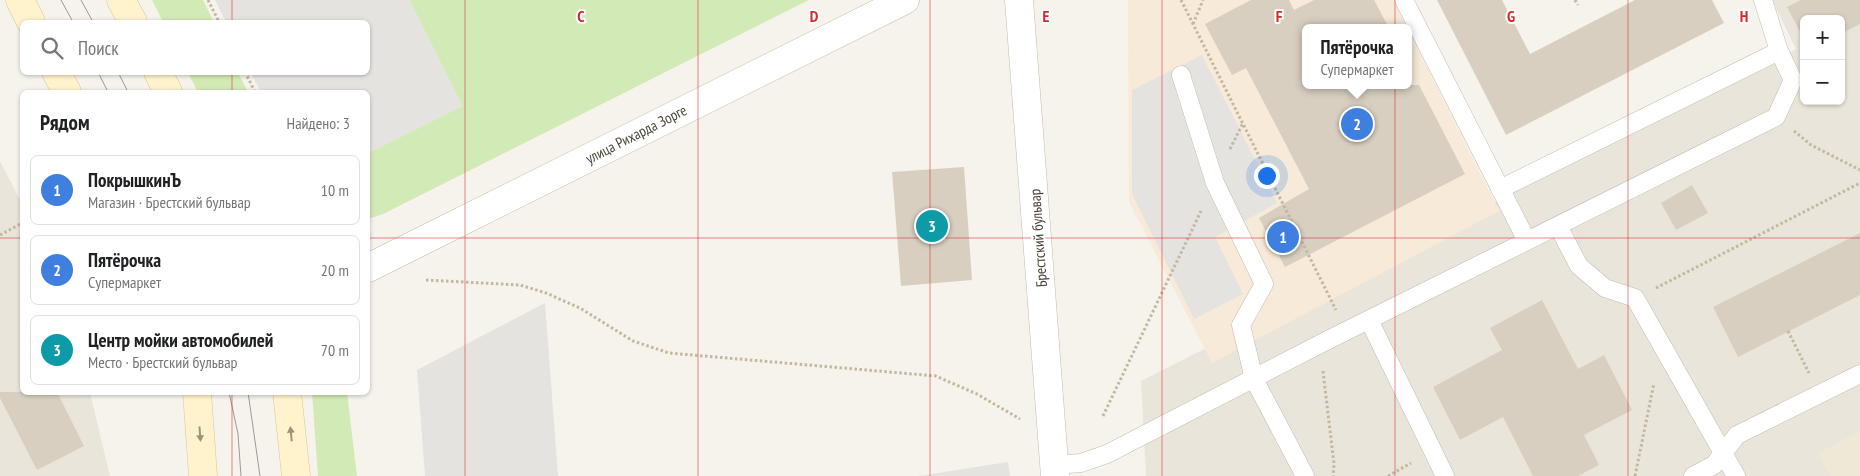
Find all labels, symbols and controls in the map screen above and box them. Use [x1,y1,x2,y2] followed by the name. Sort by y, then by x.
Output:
[577,6,585,26] text: C
[810,6,819,26] text: D
[1043,6,1050,26] text: E
[1276,6,1283,26] text: F
[1507,6,1515,26] text: G
[1740,6,1748,26] text: H
[1800,15,1845,105] map controls
[1800,15,1845,60] button: +
[20,20,370,75] search box
[1302,24,1412,89] popup
[38,34,66,62] icon: search
[1320,35,1394,59] text: Пятёрочка
[78,36,119,60] text: Поиск
[1320,59,1394,79] text: Супермаркет
[1800,60,1845,105] button: −
[582,100,690,168] street label: улица Рихарда Зорге
[1341,105,1373,143] pin: 2
[40,109,90,136] text: Рядом
[287,113,350,133] text: Найдено: 3
[1254,163,1280,189] your location
[88,168,181,192] text: ПокрышкинЪ
[53,180,61,200] text: 1
[321,180,349,200] text: 10 m
[1025,188,1051,288] street label: Брестский бульвар
[88,192,251,212] text: Магазин · Брестский бульвар
[916,207,948,245] pin: 3
[1267,218,1299,256] pin: 1
[88,248,161,272] text: Пятёрочка
[53,260,61,280] text: 2
[321,260,349,280] text: 20 m
[88,272,161,292] text: Супермаркет
[88,328,273,352] text: Центр мойки автомобилей
[53,340,61,360] text: 3
[321,340,349,360] text: 70 m
[88,352,238,372] text: Место · Брестский бульвар
[287,426,295,442] one-way arrow
[196,427,204,443] one-way arrow

